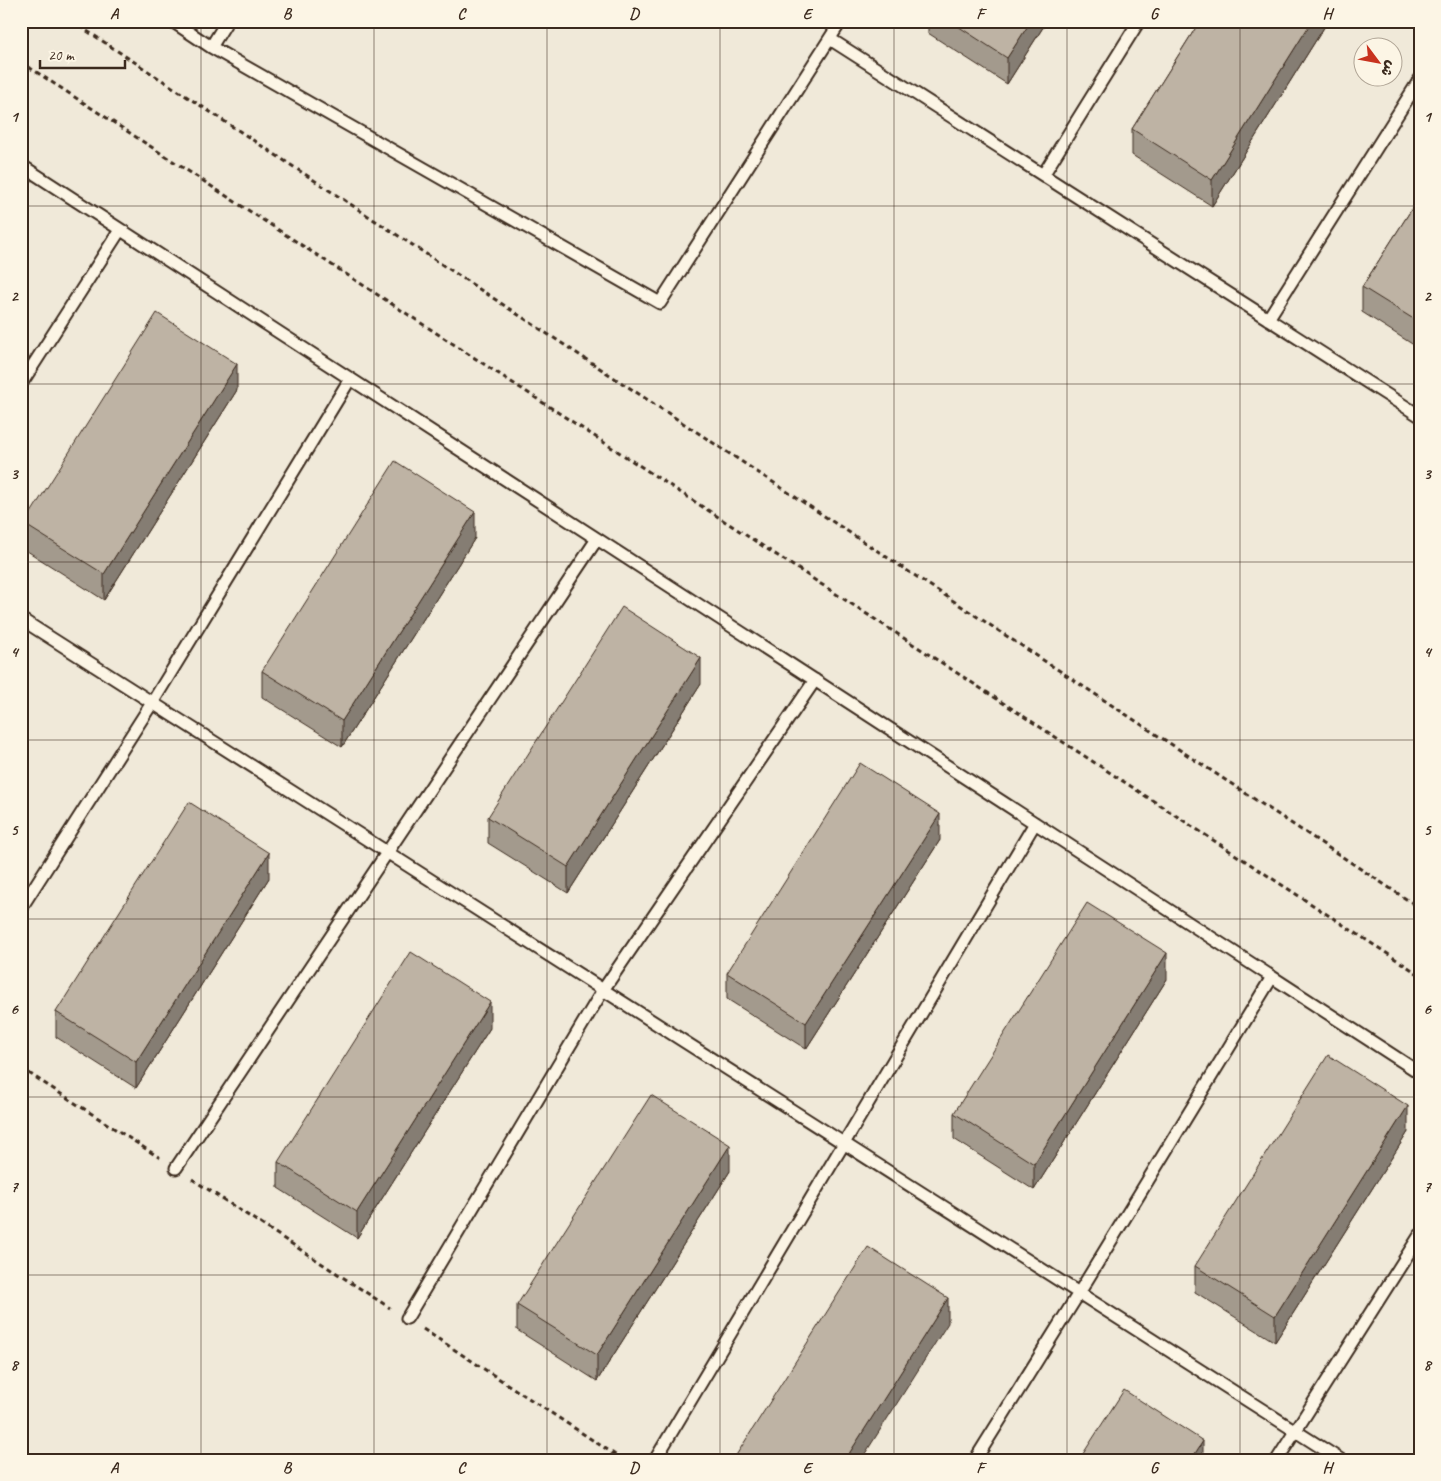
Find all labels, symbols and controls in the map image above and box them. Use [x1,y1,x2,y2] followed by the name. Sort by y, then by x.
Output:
[110,4,120,24] text: A
[283,4,293,24] text: B
[457,4,467,24] text: C
[629,4,640,24] text: D
[803,4,814,24] text: E
[976,4,987,24] text: F
[1150,4,1160,24] text: G
[1322,4,1334,24] text: H
[40,38,125,70] scale bar
[1354,38,1404,88] north arrow
[48,46,75,65] text: 20 m
[1377,58,1400,80] text: ش
[10,107,19,127] text: 1
[1423,107,1432,127] text: 1
[10,286,19,306] text: 2
[1423,286,1432,306] text: 2
[10,464,19,484] text: 3
[1423,464,1432,484] text: 3
[10,642,19,662] text: 4
[1423,642,1432,662] text: 4
[11,820,20,840] text: 5
[1424,820,1433,840] text: 5
[10,999,19,1019] text: 6
[1423,999,1432,1019] text: 6
[10,1177,19,1197] text: 7
[1423,1177,1432,1197] text: 7
[10,1355,19,1375] text: 8
[1423,1355,1432,1375] text: 8
[110,1458,120,1478] text: A
[283,1458,293,1478] text: B
[457,1458,467,1478] text: C
[629,1458,640,1478] text: D
[803,1458,814,1478] text: E
[976,1458,987,1478] text: F
[1150,1458,1160,1478] text: G
[1322,1458,1334,1478] text: H

